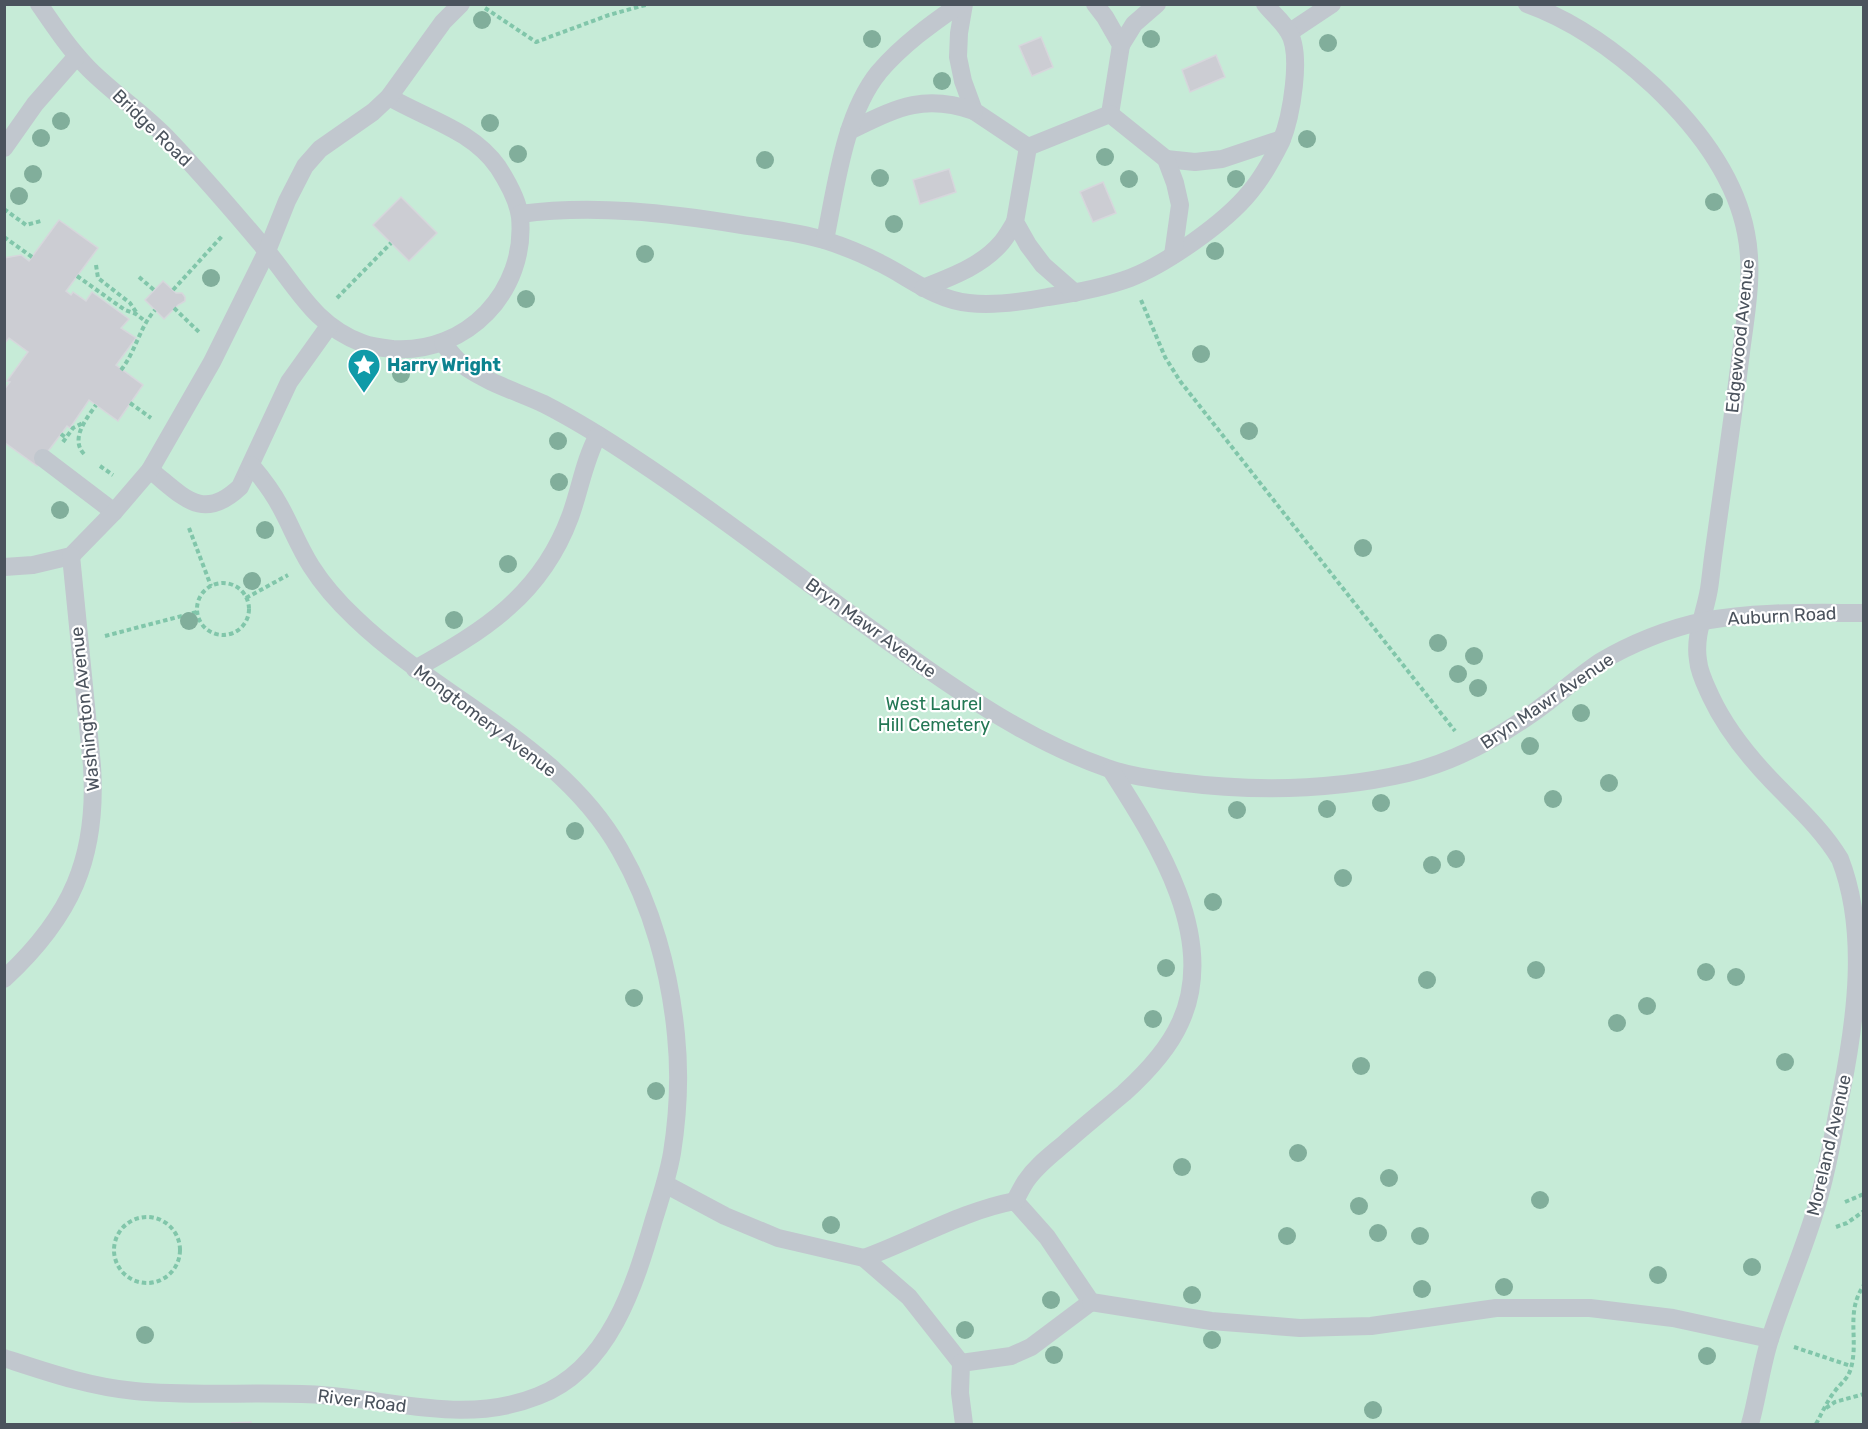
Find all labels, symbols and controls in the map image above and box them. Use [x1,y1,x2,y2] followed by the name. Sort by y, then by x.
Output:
[108,85,196,171] street label: Bridge Road
[1721,258,1759,414] street label: Edgewood Avenue
[346,347,382,394] place icon: Harry Wright
[387,354,501,376] place label: Harry Wright
[801,573,941,683] street label: Bryn Mawr Avenue
[1727,602,1837,630] street label: Auburn Road
[65,626,105,792] street label: Washington Avenue
[1476,648,1618,754] street label: Bryn Mawr Avenue
[409,660,561,782] street label: Mongtomery Avenue
[878,693,990,736] park label: West Laurel Hill Cemetery
[1802,1072,1856,1218] street label: Moreland Avenue
[316,1385,408,1417] street label: River Road

